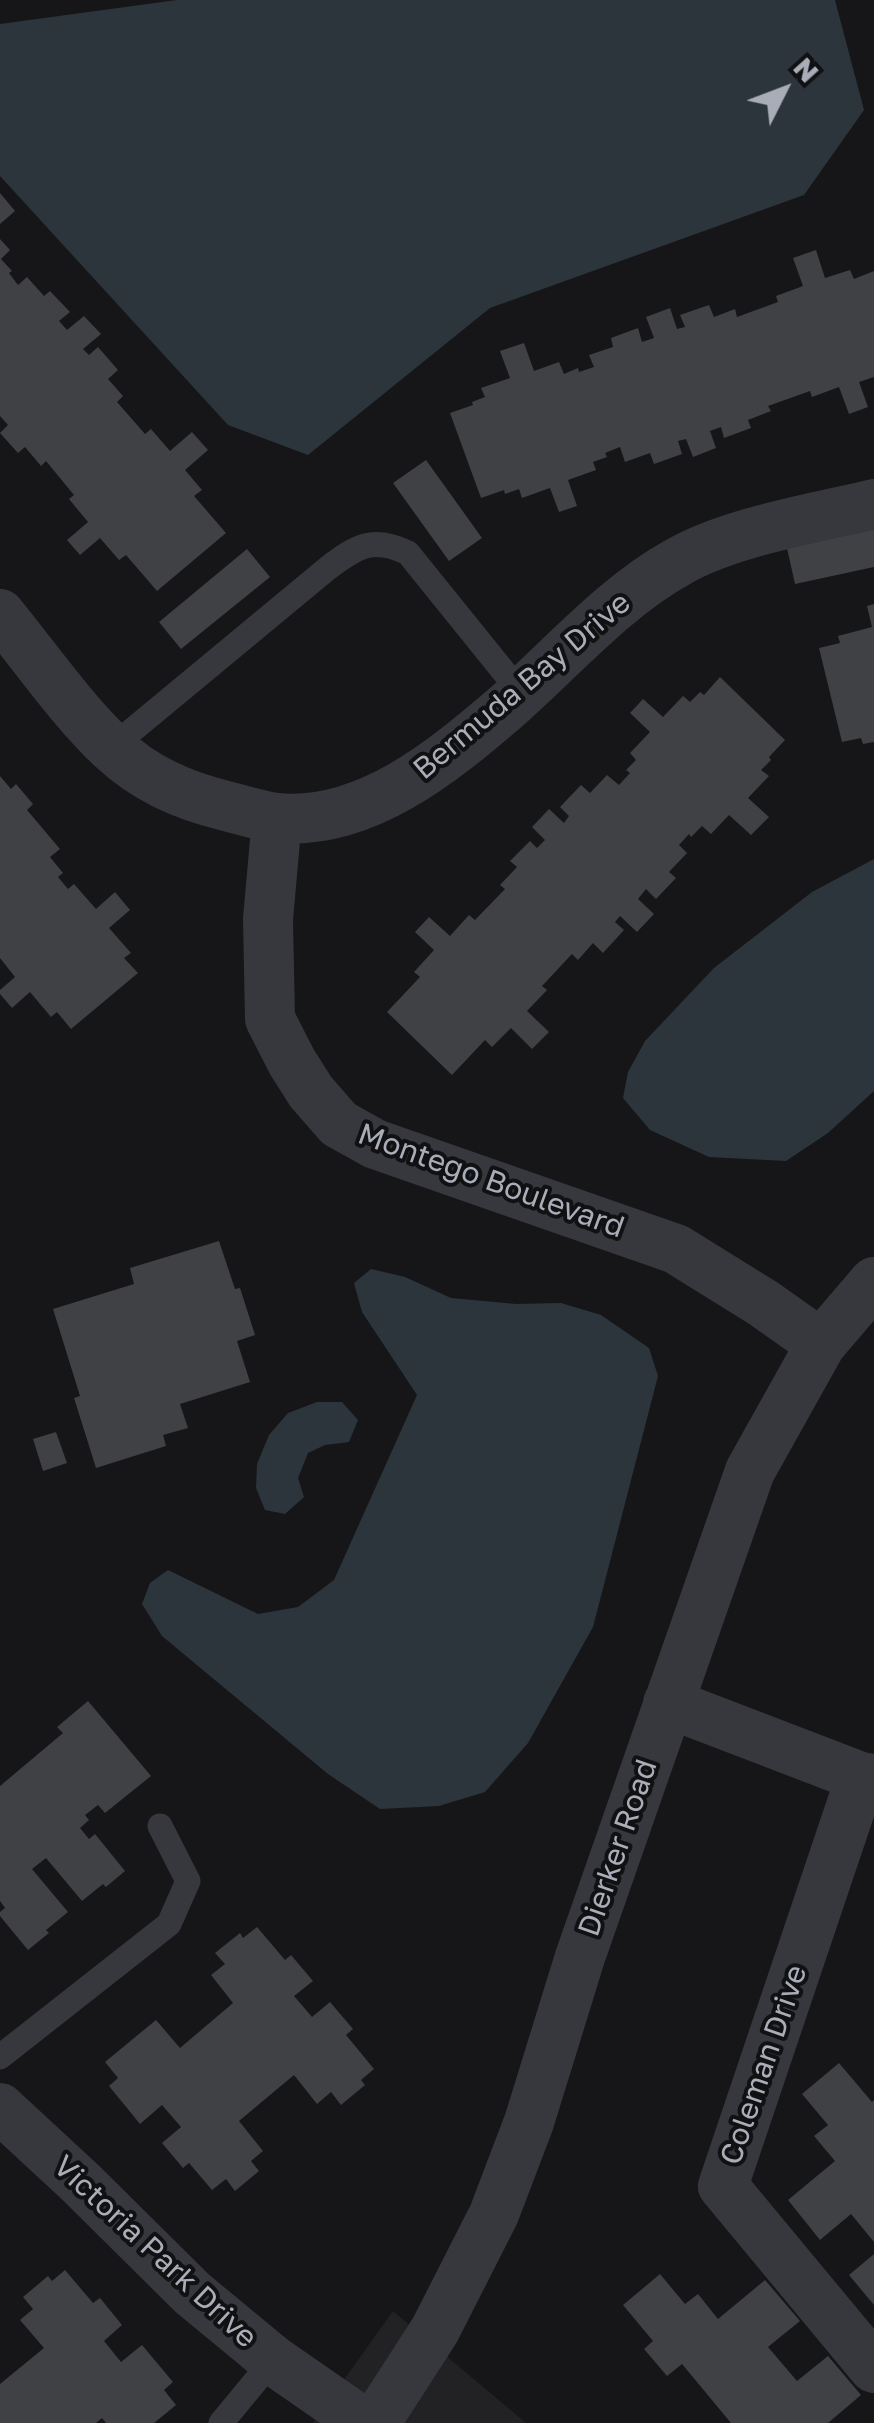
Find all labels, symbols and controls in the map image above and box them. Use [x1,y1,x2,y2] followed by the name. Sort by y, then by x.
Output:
[734,40,834,140] north arrow
[787,51,826,89] text: N
[406,585,638,787] street label: Bermuda Bay Drive
[353,1116,629,1246] street label: Montego Boulevard
[571,1755,665,1941] street label: Dierker Road
[713,1960,815,2170] street label: Coleman Drive
[46,2148,264,2356] street label: Victoria Park Drive

